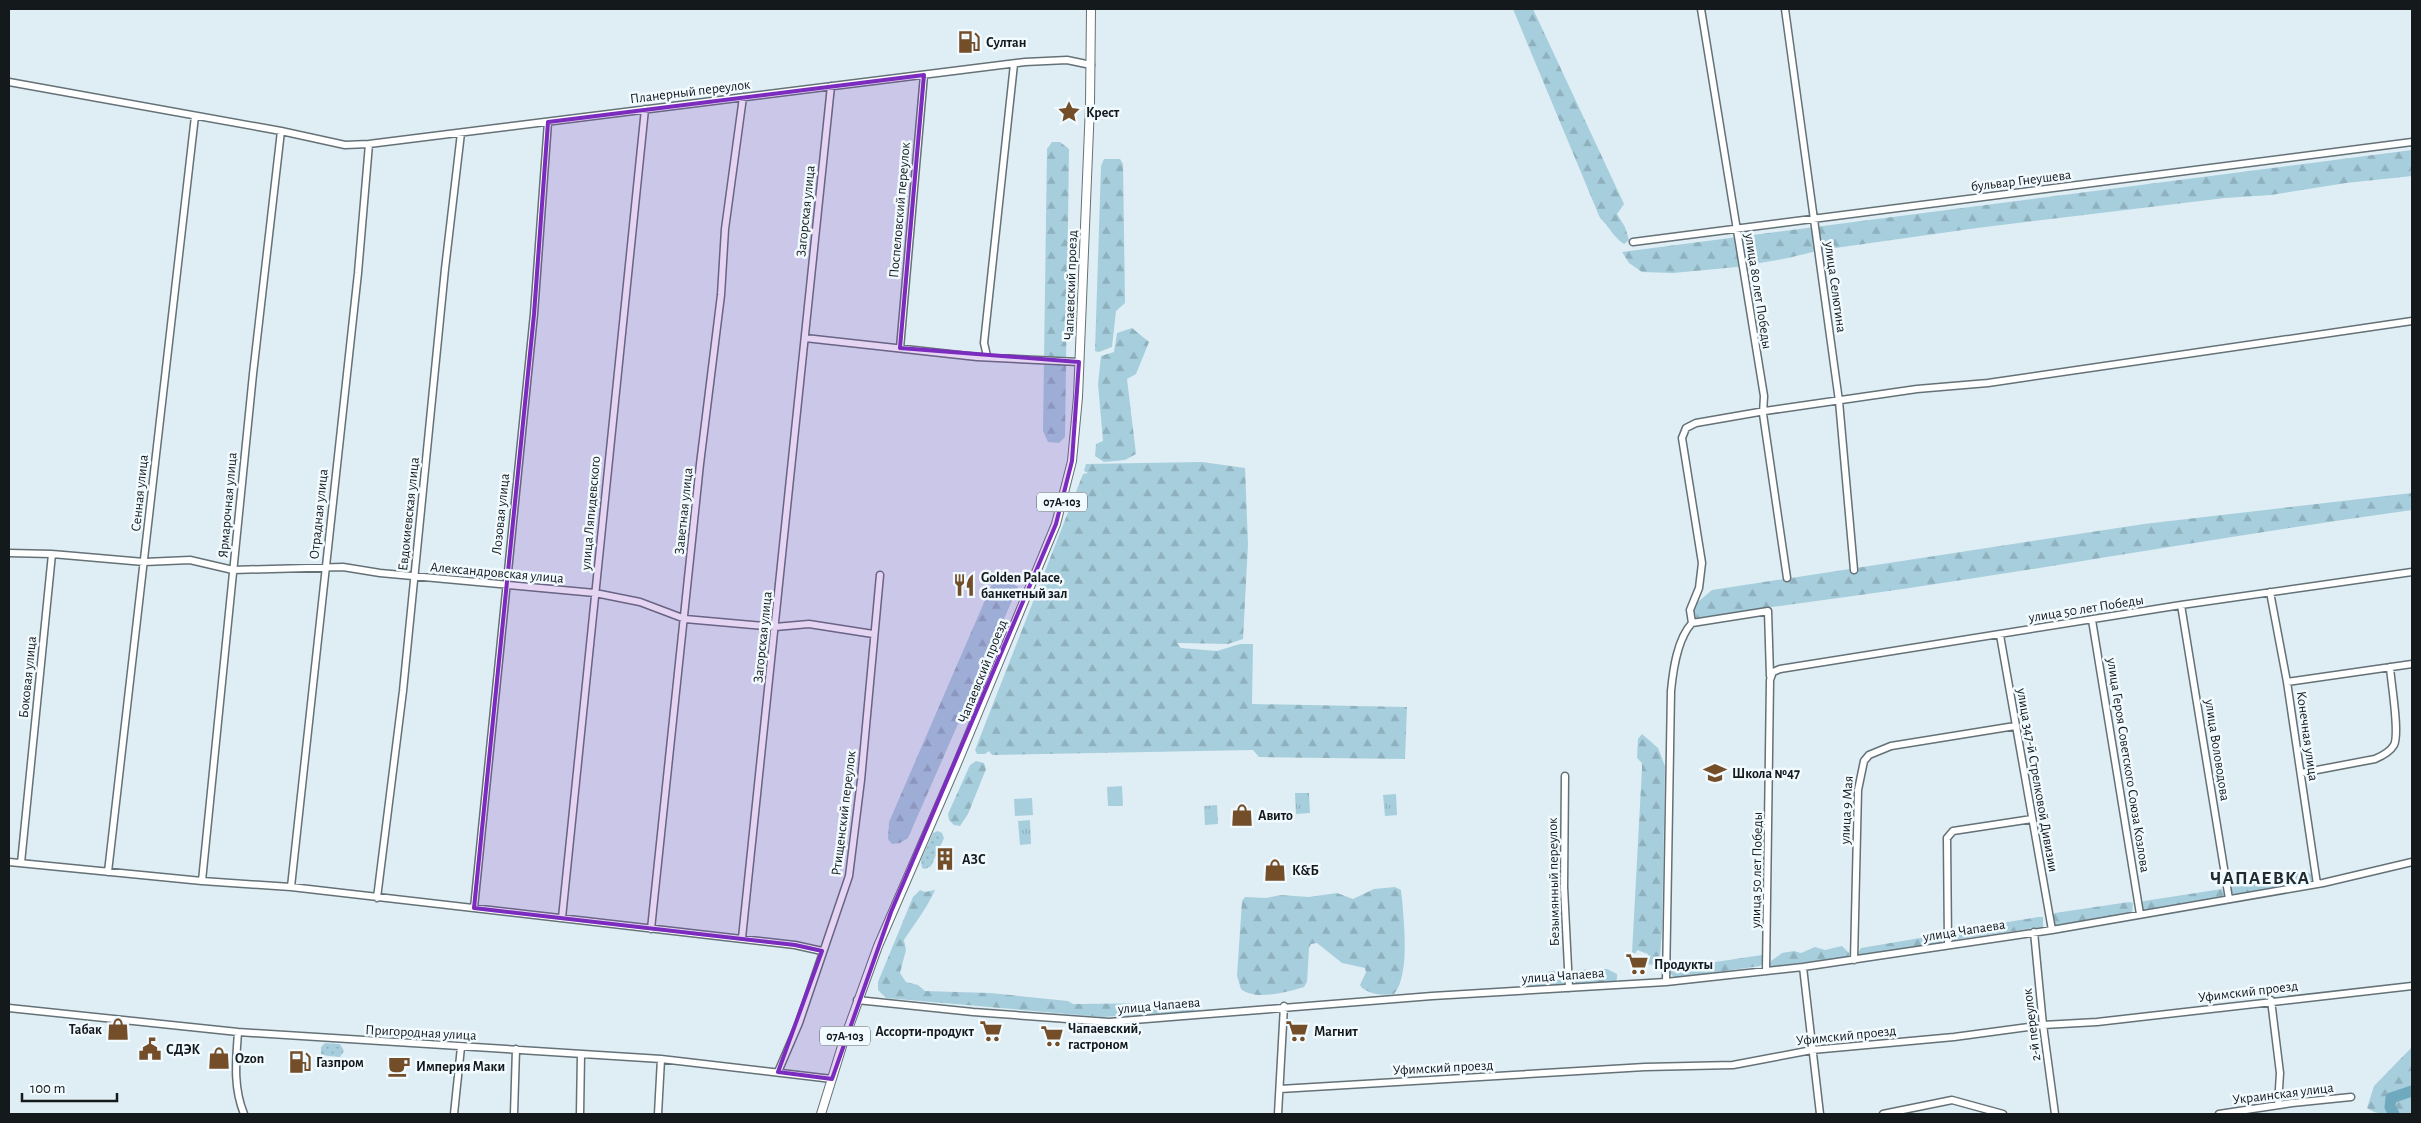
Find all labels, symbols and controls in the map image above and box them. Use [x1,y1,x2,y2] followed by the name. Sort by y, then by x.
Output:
[956,29,982,55] fuel station icon: Султан
[986,36,1026,50] place label: Султан
[629,78,752,106] street label: Планерный переулок
[1056,99,1082,125] place icon: Крест
[1086,106,1120,120] place label: Крест
[887,141,913,279] street label: Поспеловский переулок
[794,164,818,258] street label: Загорская улица
[1970,168,2073,194] street label: бульвар Гнеушева
[1062,230,1080,340] street label: Чапаевский проезд
[1742,231,1774,350] street label: улица 80 лет Победы
[1822,240,1848,334] street label: улица Селютина
[216,451,240,559] street label: Ярмарочная улица
[129,453,151,532] street label: Сенная улица
[579,455,603,572] street label: улица Ляпидевского
[396,456,422,572] street label: Евдокиевская улица
[672,466,696,555] street label: Заветная улица
[307,468,331,560] street label: Отрадная улица
[490,472,512,556] street label: Лозовая улица
[1037,492,1087,512] road number: 07А-103
[430,560,565,586] street label: Александровская улица
[981,571,1068,601] place label: Golden Palace, банкетный зал
[951,572,977,598] restaurant icon: Golden Palace, банкетный зал
[751,590,775,684] street label: Загорская улица
[2027,593,2145,625] street label: улица 50 лет Победы
[956,618,1010,725] street label: Чапаевский проезд
[17,635,39,719] street label: Боковая улица
[2104,656,2152,874] street label: улица Героя Советского Союза Козлова
[2014,686,2060,873] street label: улица 347-й Стрелковой Дивизии
[2294,690,2320,783] street label: Конечная улица
[2202,697,2232,803] street label: улица Воловодова
[829,749,859,876] street label: Ртищенский переулок
[1702,760,1728,786] school or university icon: Школа №47
[1732,767,1800,781] place label: Школа №47
[1838,775,1856,846] street label: улица 9 Мая
[1229,802,1255,828] shop icon: Авито
[1258,809,1293,823] place label: Авито
[1749,812,1765,929] street label: улица 50 лет Победы
[1546,817,1562,946] street label: Безымянный переулок
[932,846,958,872] building icon: АЗС
[962,853,986,867] place label: АЗС
[1262,857,1288,883] shop icon: К&Б
[1292,864,1319,878] place label: К&Б
[2210,869,2310,888] district label: ЧАПАЕВКА
[1921,917,2007,945] street label: улица Чапаева
[1624,951,1650,977] supermarket icon: Продукты
[1654,958,1713,972] place label: Продукты
[1520,966,1605,986] street label: улица Чапаева
[2197,979,2299,1005] street label: Уфимский проезд
[2021,987,2043,1062] street label: 2-й переулок
[1116,995,1202,1017] street label: улица Чапаева
[105,1016,131,1042] shop icon: Табак
[978,1018,1004,1044] supermarket icon: Ассорти-продукт
[1284,1018,1310,1044] supermarket icon: Магнит
[1068,1022,1141,1052] place label: Чапаевский, гастроном
[69,1023,102,1037] place label: Табак
[365,1023,478,1043] street label: Пригородная улица
[1039,1023,1065,1049] supermarket icon: Чапаевский, гастроном
[1795,1024,1897,1048] street label: Уфимский проезд
[875,1025,975,1039] place label: Ассорти-продукт
[1314,1025,1358,1039] place label: Магнит
[820,1026,870,1046] road number: 07А-103
[137,1036,163,1062] public building icon: СДЭК
[166,1043,200,1057] place label: СДЭК
[206,1045,232,1071] shop icon: Ozon
[287,1049,313,1075] fuel station icon: Газпром
[235,1052,264,1066] place label: Ozon
[386,1053,412,1079] cafe icon: Империя Маки
[316,1056,364,1070] place label: Газпром
[1392,1058,1494,1078] street label: Уфимский проезд
[416,1060,505,1074] place label: Империя Маки
[22,1070,118,1102] scale bar
[30,1081,65,1096] text: 100 m
[2232,1081,2335,1107] street label: Украинская улица

